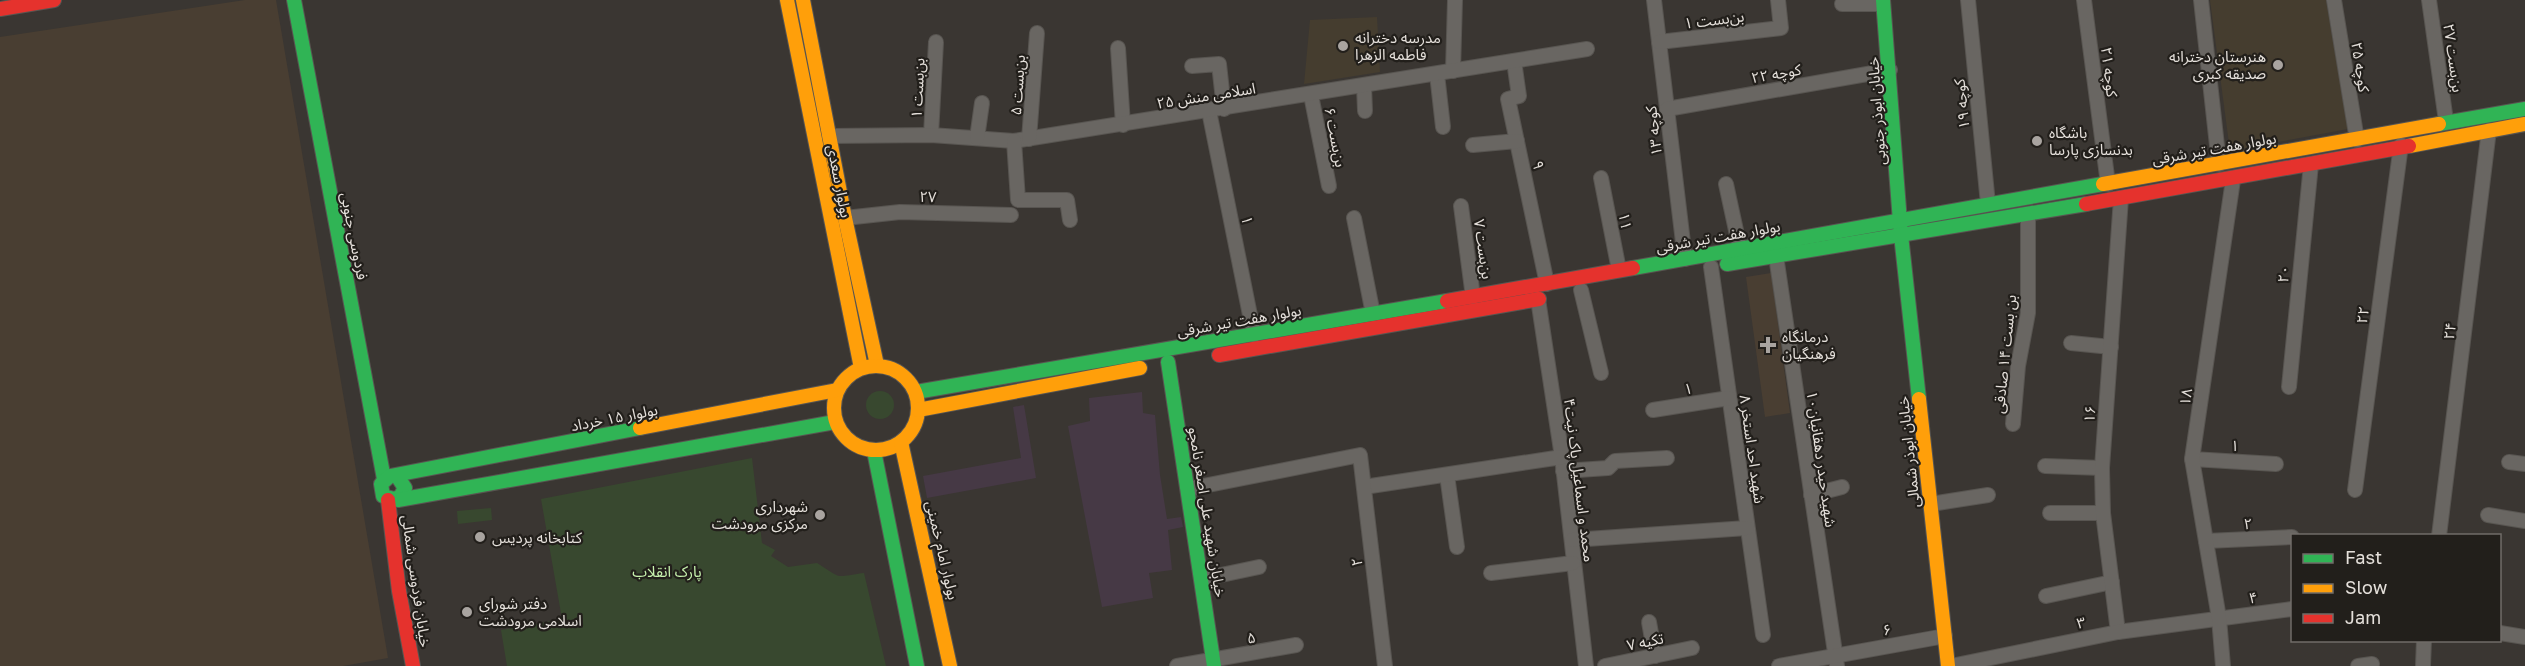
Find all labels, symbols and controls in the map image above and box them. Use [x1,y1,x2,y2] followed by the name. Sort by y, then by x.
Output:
[1683,6,1745,33] street label: بن‌بست ۱
[2439,23,2468,94] street label: بن‌بست ۲۷
[1355,28,1441,64] place label: مدرسه دخترانه فاطمه الزهرا
[1336,39,1350,53] marker: مدرسه دخترانه فاطمه الزهرا
[2346,41,2374,94] street label: کوچه ۲۵
[2096,46,2122,99] street label: کوچه ۲۱
[2169,47,2266,83] place label: هنرستان دخترانه صدیقه کبری
[1006,54,1029,116] street label: بن‌بست ۵
[1863,56,1890,166] street label: خیابان ابوذر جنوبی
[906,57,929,119] street label: بن‌بست ۱
[2271,58,2285,72] marker: هنرستان دخترانه صدیقه کبری
[1750,60,1803,88] street label: کوچه ۲۲
[1949,77,1975,130] street label: کوچه ۱۹
[1155,78,1257,113] street label: اسلامی منش ۲۵
[1641,104,1667,157] street label: کوچه ۱۳
[1320,106,1351,169] street label: بن‌بست ۶
[2049,123,2133,160] place label: باشگاه بدنسازی پارسا
[2150,128,2278,169] street label: بولوار هفت تیر شرقی
[2030,134,2044,148] marker: باشگاه بدنسازی پارسا
[823,143,856,219] street label: بولوار سعدی
[1529,159,1549,171] street label: ۹
[919,187,937,205] street label: ۲۷
[337,191,372,282] street label: فردوسی جنوبی
[1616,211,1636,231] street label: ۱۱
[1238,214,1258,226] street label: ۱
[1654,216,1782,257] street label: بولوار هفت تیر شرقی
[1470,218,1497,280] street label: بن‌بست ۷
[2273,265,2293,283] street label: ۲۰
[1989,294,2020,414] street label: بن بست ۱۴ صادقی
[1175,300,1303,341] street label: بولوار هفت تیر شرقی
[2352,305,2372,325] street label: ۲۲
[2439,321,2459,341] street label: ۲۴
[1782,327,1836,363] place label: درمانگاه فرهنگیان
[1759,336,1777,354] marker: درمانگاه فرهنگیان
[1682,378,1694,398] street label: ۱
[2175,387,2195,407] street label: ۱۸
[1803,390,1841,529] street label: شهید حیدر دهقانیان۱۰
[1735,393,1770,505] street label: شهید احد استخر ۸
[1893,395,1924,509] street label: خیابان ابوذر شمالی
[1559,397,1599,563] street label: محمد و اسماعیل پاک نیت۴
[569,400,659,435] street label: بولوار ۱۵ خرداد
[2079,405,2099,423] street label: ۱۶
[1185,426,1230,599] street label: خیابان شهید علی اصغر نامجو
[2230,436,2240,454] street label: ۱
[712,497,808,533] place label: شهرداری مرکزی مرودشت
[920,499,963,602] street label: بولوار امام خمینی
[813,508,827,522] marker: شهرداری مرکزی مرودشت
[398,514,435,649] street label: خیابان فردوسی شمالی
[2243,514,2253,532] street label: ۲
[492,528,583,548] place label: کتابخانه پردیس
[473,530,487,544] marker: کتابخانه پردیس
[2291,534,2501,642] legend
[2345,546,2382,568] text: Fast
[1347,557,1365,567] street label: ۲
[632,562,702,582] park label: پارک انقلاب
[2345,576,2388,598] text: Slow
[2248,588,2258,606] street label: ۴
[479,594,582,630] place label: دفتر شورای اسلامی مرودشت
[460,605,474,619] marker: دفتر شورای اسلامی مرودشت
[2345,606,2381,628] text: Jam
[2075,612,2087,632] street label: ۳
[1881,619,1893,639] street label: ۶
[1245,627,1257,647] street label: ۵
[1625,628,1665,654] street label: تکیه ۷

